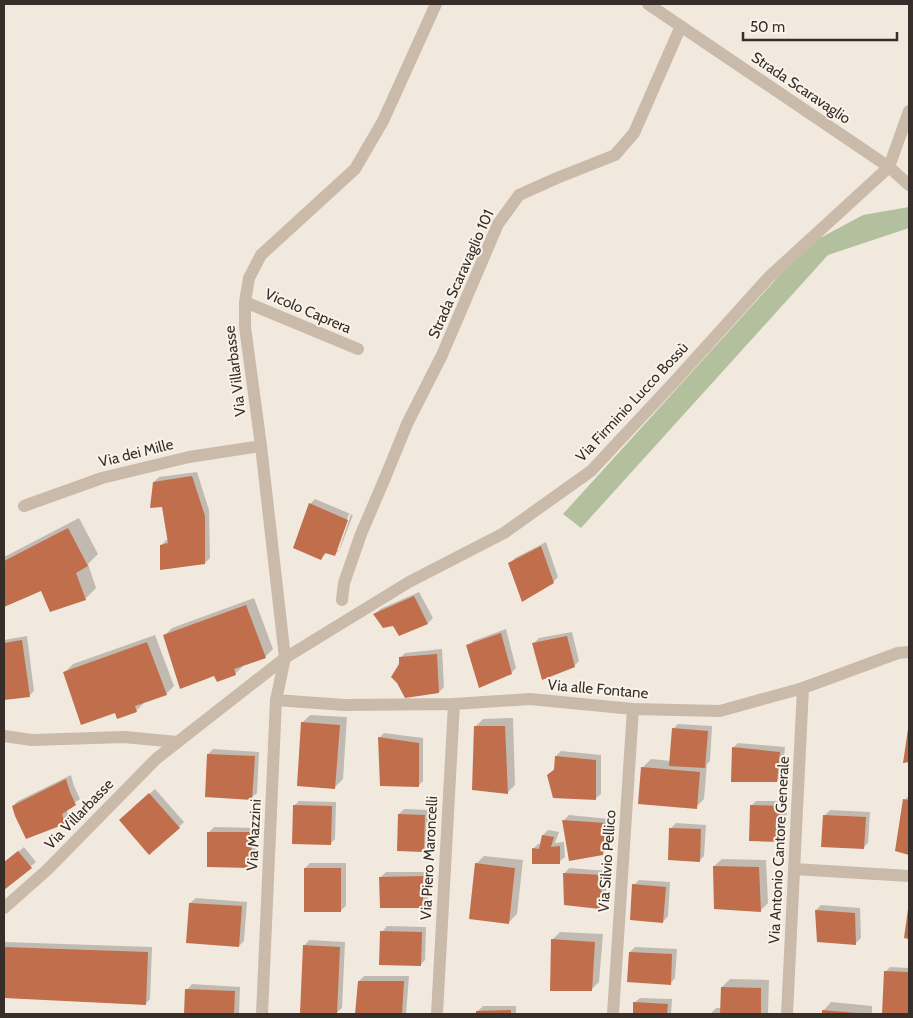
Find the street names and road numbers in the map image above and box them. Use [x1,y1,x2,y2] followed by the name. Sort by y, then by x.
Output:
[748,48,854,128] street label: Strada Scaravaglio
[424,207,498,341] street label: Strada Scaravaglio 101
[262,285,355,338] street label: Vicolo Caprera
[220,324,249,417] street label: Via Villarbasse
[572,339,692,465] street label: Via Firminio Lucco Bossù
[97,435,175,471] street label: Via dei Mille
[547,676,649,702] street label: Via alle Fontane
[765,755,793,944] street label: Via Antonio Cantore Generale
[41,775,117,853] street label: Via Villarbasse
[417,796,441,920] street label: Via Piero Maroncelli
[243,799,265,871] street label: Via Mazzini
[594,809,620,913] street label: Via Silvio Pellico

